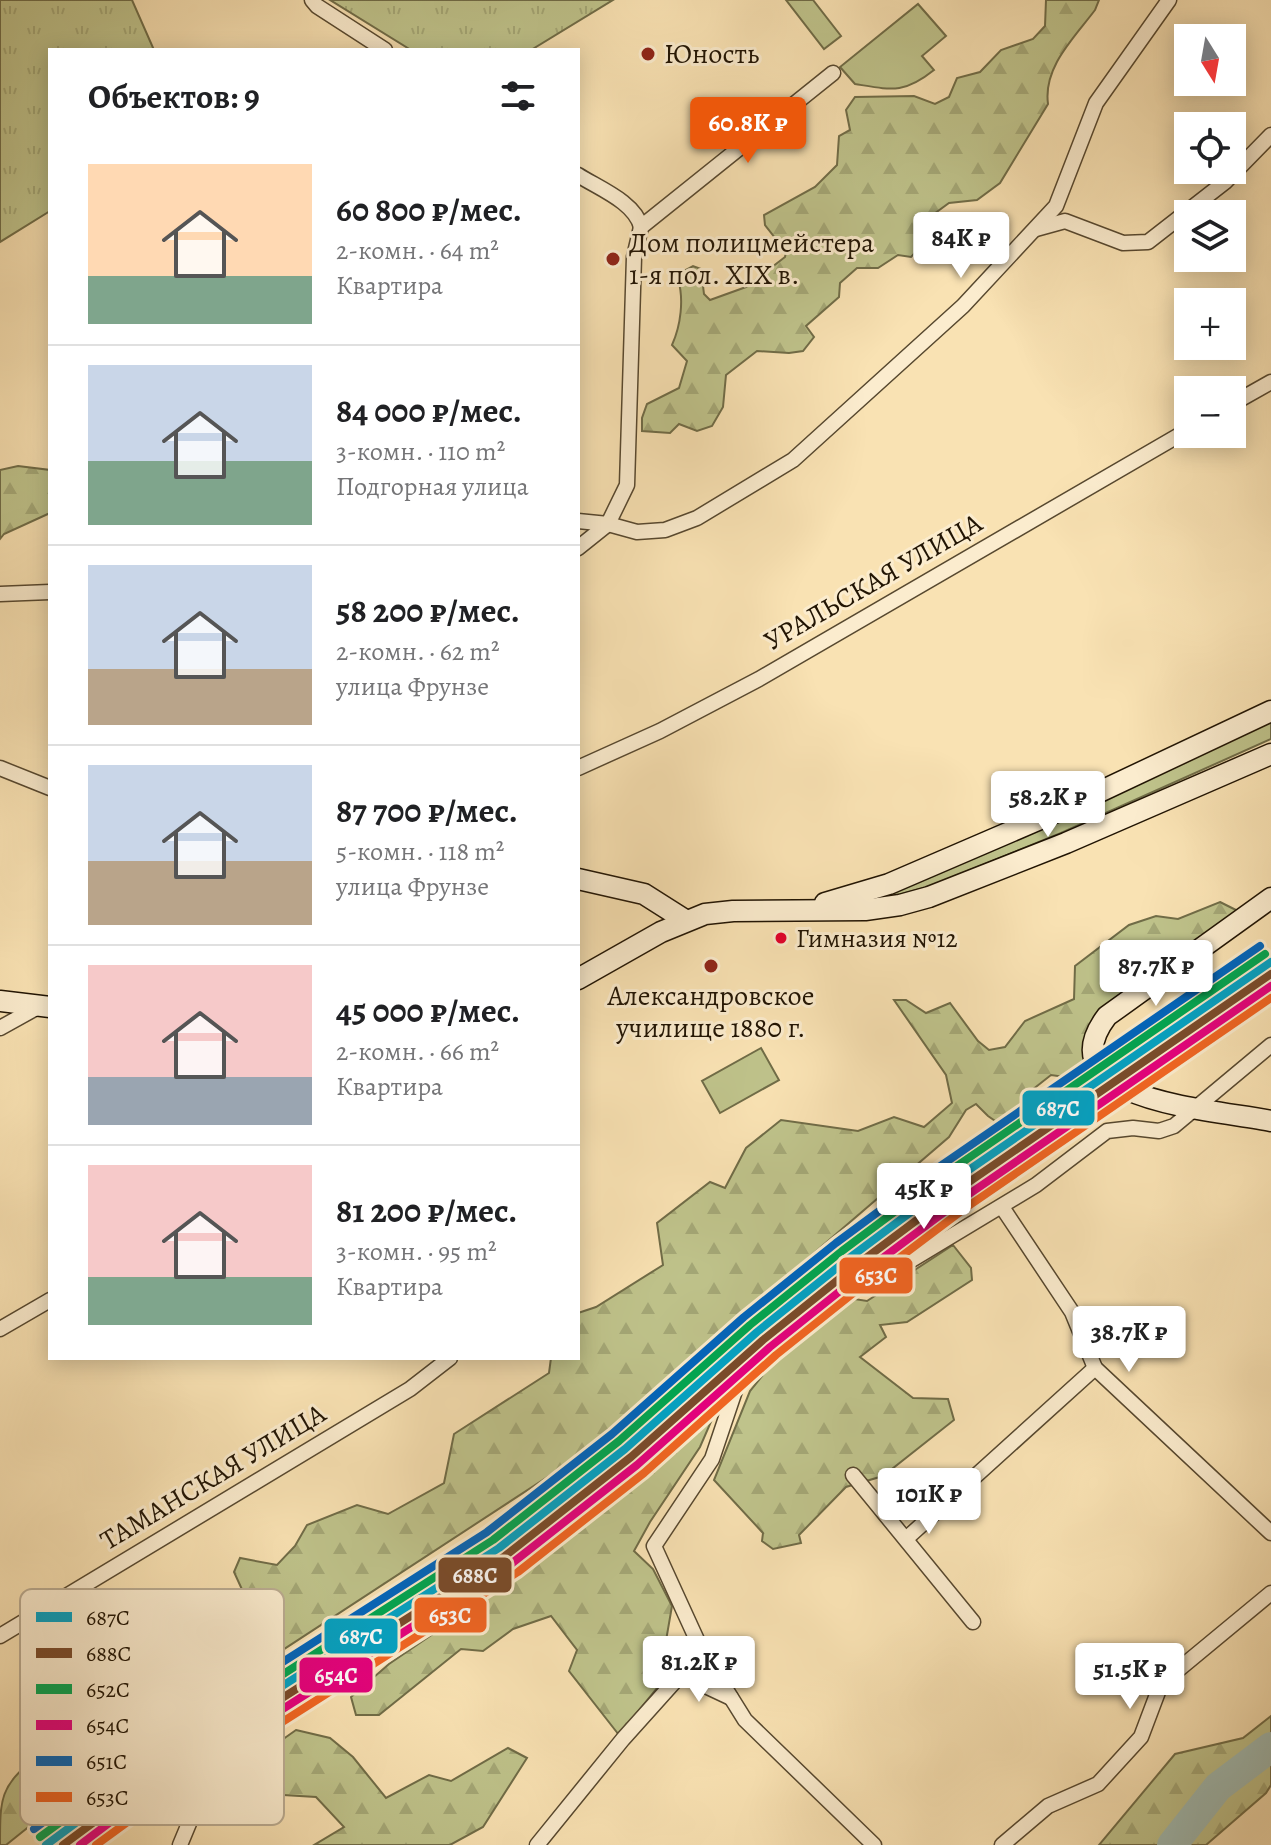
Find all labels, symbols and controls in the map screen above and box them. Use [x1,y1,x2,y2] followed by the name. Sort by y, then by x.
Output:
[1174,24,1246,96] north arrow
[1174,24,1246,448] map controls
[664,35,759,73] place label: Юность
[639,45,657,63] marker: Юность
[88,73,260,120] text: Объектов: 9
[496,74,540,118] icon: filters
[674,97,822,165] pin: 60.8K ₽
[708,105,788,140] text: 60.8K ₽
[1174,112,1246,184] button: locate
[336,186,522,233] text: 60 800 ₽/мес.
[152,196,248,292] icon: home
[1174,200,1246,272] button: layers
[905,212,1017,280] pin: 84K ₽
[931,220,991,255] text: 84K ₽
[629,224,874,294] place label: Дом полицмейстера 1-я пол. XIX в.
[336,233,499,268] text: 2-комн. · 64 m²
[604,250,622,268] marker: Дом полицмейстера 1-я пол. XIX в.
[336,268,443,303] text: Квартира
[1174,288,1246,360] button: +
[1174,376,1246,448] button: −
[336,387,522,434] text: 84 000 ₽/мес.
[152,397,248,493] icon: home
[336,434,505,469] text: 3-комн. · 110 m²
[336,469,529,504] text: Подгорная улица
[757,504,990,660] street label: УРАЛЬСКАЯ УЛИЦА
[336,587,520,634] text: 58 200 ₽/мес.
[152,597,248,693] icon: home
[336,634,499,669] text: 2-комн. · 62 m²
[336,669,489,704] text: улица Фрунзе
[974,771,1122,839] pin: 58.2K ₽
[1009,779,1087,814] text: 58.2K ₽
[336,787,518,834] text: 87 700 ₽/мес.
[152,797,248,893] icon: home
[336,834,504,869] text: 5-комн. · 118 m²
[336,869,489,904] text: улица Фрунзе
[796,921,958,956] place label: Гимназия №12
[773,930,789,946] marker: Гимназия №12
[1082,940,1230,1008] pin: 87.7K ₽
[1118,948,1194,983] text: 87.7K ₽
[702,957,720,975] marker: Александровское училище 1880 г.
[606,977,815,1047] place label: Александровское училище 1880 г.
[336,987,520,1034] text: 45 000 ₽/мес.
[152,997,248,1093] icon: home
[336,1034,499,1069] text: 2-комн. · 66 m²
[336,1069,443,1104] text: Квартира
[1021,1089,1096,1127] line badge: 687С
[1036,1094,1080,1124] text: 687С
[868,1163,980,1231] pin: 45K ₽
[895,1171,953,1206] text: 45K ₽
[336,1187,517,1234] text: 81 200 ₽/мес.
[152,1197,248,1293] icon: home
[336,1234,497,1269] text: 3-комн. · 95 m²
[838,1256,914,1295] line badge: 653С
[855,1261,897,1291] text: 653С
[336,1269,443,1304] text: Квартира
[1055,1306,1203,1374] pin: 38.7K ₽
[1091,1314,1167,1349] text: 38.7K ₽
[93,1394,333,1559] street label: ТАМАНСКАЯ УЛИЦА
[864,1468,994,1536] pin: 101K ₽
[896,1476,962,1511] text: 101K ₽
[437,1556,513,1594] line badge: 688С
[453,1561,497,1591] text: 688С
[20,1589,284,1825] legend
[413,1596,488,1634] line badge: 653С
[429,1601,471,1631] text: 653С
[86,1603,130,1633] text: 687С
[323,1617,399,1655] line badge: 687С
[339,1622,383,1652] text: 687С
[625,1636,773,1704] pin: 81.2K ₽
[86,1639,131,1669] text: 688С
[1056,1643,1204,1711] pin: 51.5K ₽
[661,1644,737,1679] text: 81.2K ₽
[1093,1651,1167,1686] text: 51.5K ₽
[298,1656,374,1694] line badge: 654С
[314,1661,358,1691] text: 654С
[86,1675,130,1705] text: 652С
[86,1711,129,1741] text: 654С
[86,1747,127,1777] text: 651С
[86,1783,129,1813] text: 653С

